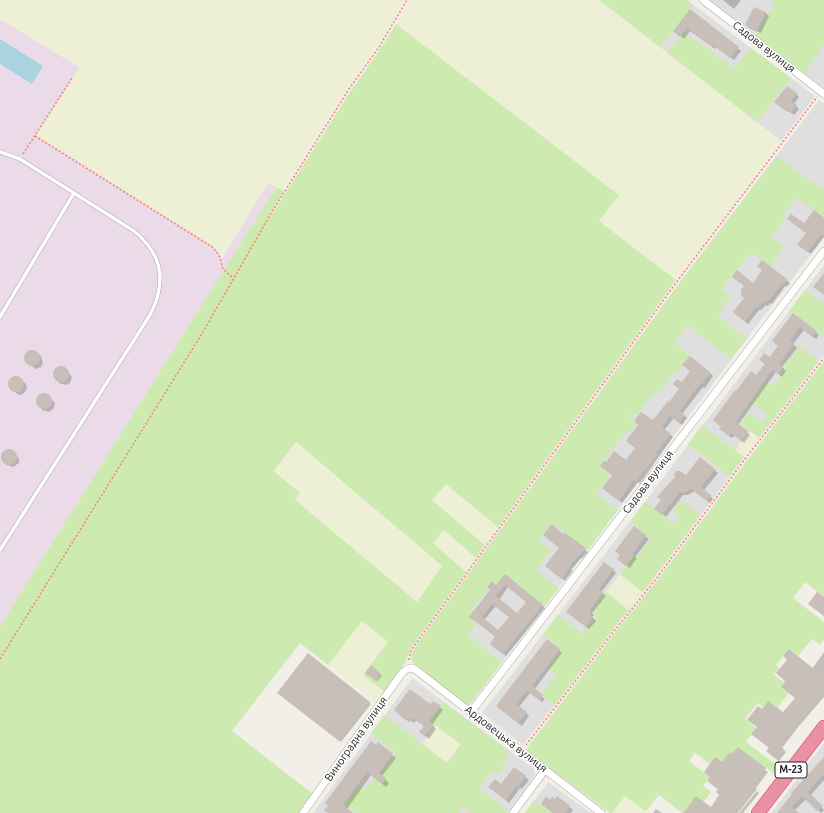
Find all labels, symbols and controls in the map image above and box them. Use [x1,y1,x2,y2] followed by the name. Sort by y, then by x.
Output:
[730,18,798,76] street label: Садова вулиця
[620,448,676,516] street label: Садова вулиця
[322,694,390,784] street label: Виноградна вулиця
[462,703,550,775] street label: Ардовецька вулиця
[775,762,807,778] road number: М-23

